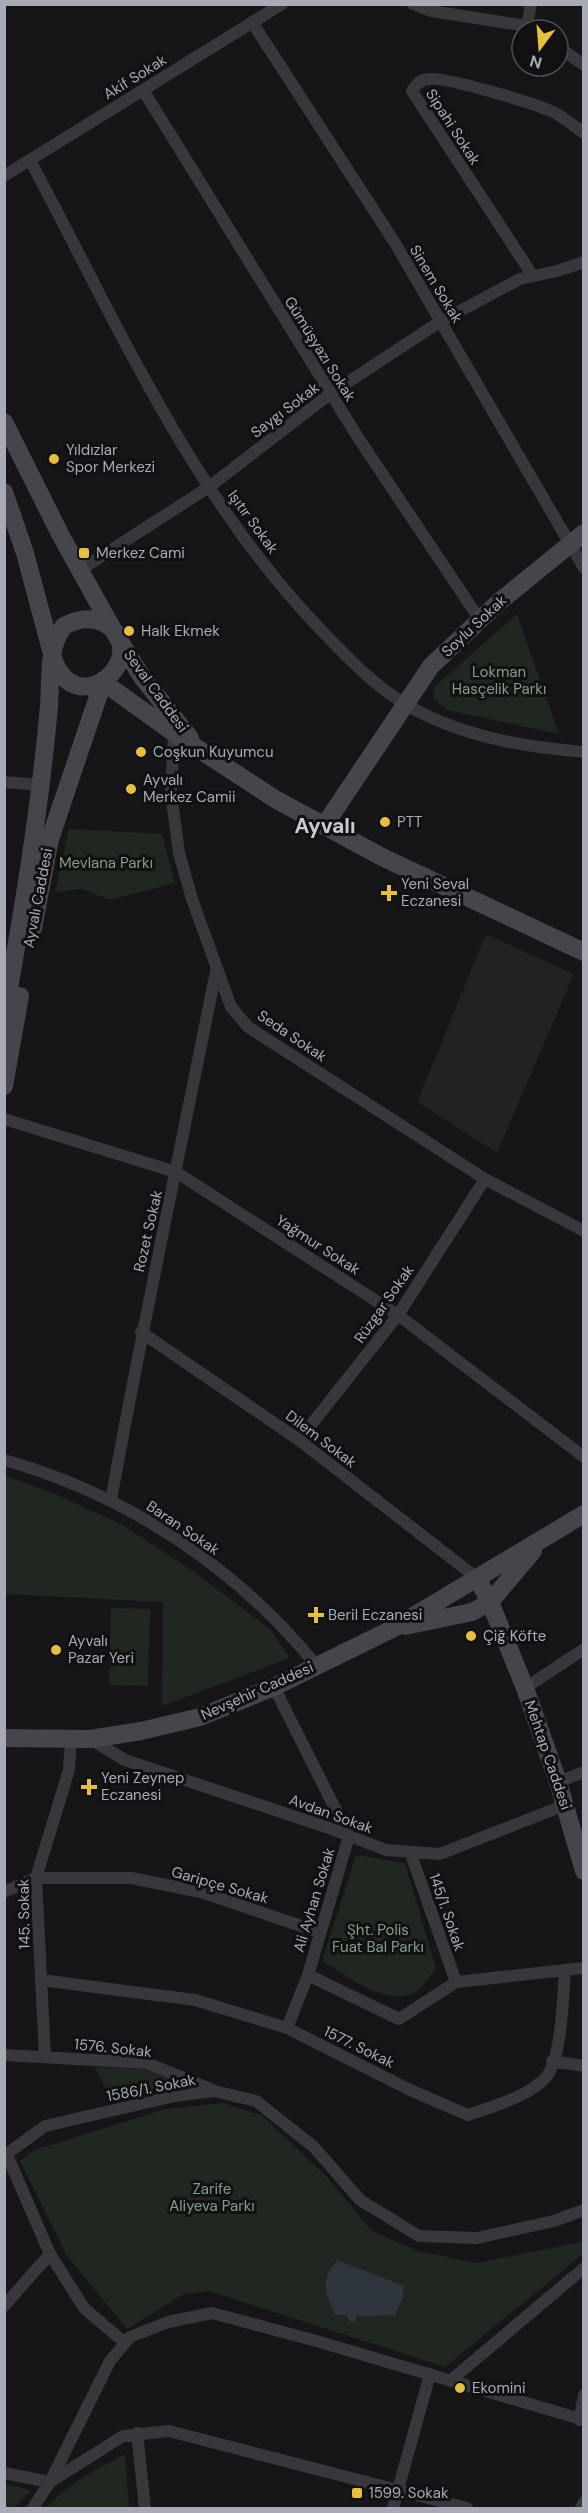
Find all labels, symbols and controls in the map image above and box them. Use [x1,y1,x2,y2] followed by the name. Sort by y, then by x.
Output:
[510,18,570,78] north arrow
[100,49,171,104] street label: Akif Sokak
[527,50,545,74] text: N
[421,85,485,169] street label: Sipahi Sokak
[405,241,467,327] street label: Sinem Sokak
[280,293,361,406] street label: Gümüşyazı Sokak
[247,377,324,442] street label: Saygı Sokak
[66,440,155,477] place label: Yıldızlar Spor Merkezi
[47,452,61,466] marker: Yıldızlar Spor Merkezi
[223,486,283,558] street label: Işıtır Sokak
[96,543,185,563] place label: Merkez Cami
[77,546,91,560] marker: Merkez Cami
[437,590,511,661] street label: Soylu Sokak
[141,621,220,641] place label: Halk Ekmek
[122,624,136,638] marker: Halk Ekmek
[119,646,193,736] street label: Seval Caddesi
[452,662,546,699] park label: Lokman Hasçelik Parkı
[153,742,274,762] place label: Coşkun Kuyumcu
[134,745,148,759] marker: Coşkun Kuyumcu
[143,770,236,807] place label: Ayvalı Merkez Camii
[124,782,138,796] marker: Ayvalı Merkez Camii
[294,812,356,840] district label: Ayvalı
[397,812,423,832] place label: PTT
[378,815,392,829] marker: PTT
[19,846,57,950] street label: Ayvalı Caddesi
[59,853,153,873] park label: Mevlana Parkı
[401,874,469,911] place label: Yeni Seval Eczanesi
[382,886,396,900] marker: Yeni Seval Eczanesi
[253,1005,331,1067] street label: Seda Sokak
[129,1188,167,1274] street label: Rozet Sokak
[272,1210,364,1280] street label: Yağmur Sokak
[350,1261,419,1347] street label: Rüzgar Sokak
[281,1406,361,1473] street label: Dilem Sokak
[142,1496,224,1560] street label: Baran Sokak
[328,1605,422,1625] place label: Beril Eczanesi
[309,1608,323,1622] marker: Beril Eczanesi
[483,1626,546,1646] place label: Çiğ Köfte
[464,1629,478,1643] marker: Çiğ Köfte
[68,1631,134,1668] place label: Ayvalı Pazar Yeri
[49,1643,63,1657] marker: Ayvalı Pazar Yeri
[198,1657,316,1725] street label: Nevşehir Caddesi
[520,1698,576,1812] street label: Mehtap Caddesi
[101,1768,184,1805] place label: Yeni Zeynep Eczanesi
[82,1780,96,1794] marker: Yeni Zeynep Eczanesi
[286,1790,376,1839] street label: Avdan Sokak
[289,1845,340,1955] street label: Ali Ayhan Sokak
[169,1862,271,1909] street label: Garipçe Sokak
[424,1871,470,1954] street label: 145/1. Sokak
[13,1878,35,1950] street label: 145. Sokak
[332,1920,424,1957] park label: Şht. Polis Fuat Bal Parkı
[320,2021,398,2073] street label: 1577. Sokak
[73,2034,153,2062] street label: 1576. Sokak
[105,2070,198,2106] street label: 1586/1. Sokak
[169,2179,255,2216] park label: Zarife Aliyeva Parkı
[472,2378,526,2398] place label: Ekomini
[453,2381,467,2395] marker: Ekomini
[369,2483,449,2503] place label: 1599. Sokak
[350,2486,364,2500] marker: 1599. Sokak

